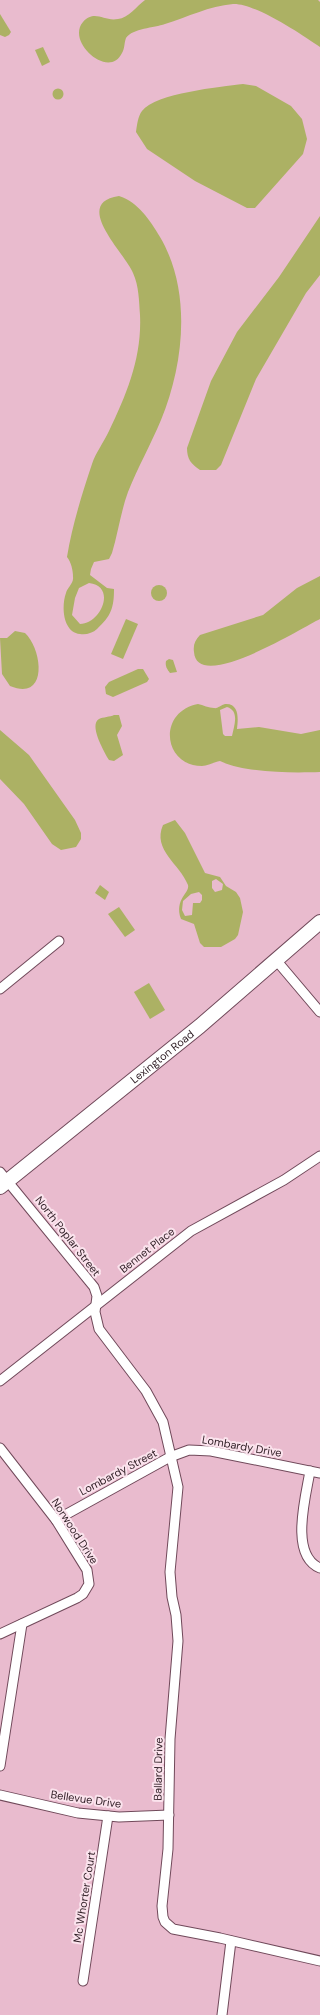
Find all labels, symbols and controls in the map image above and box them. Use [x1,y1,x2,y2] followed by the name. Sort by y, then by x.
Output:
[127,1027,197,1086] street label: Lexington Road
[32,1193,104,1279] street label: North Poplar Street
[117,1224,177,1276] street label: Bennet Place
[201,1432,283,1460] street label: Lombardy Drive
[77,1446,159,1498] street label: Lombardy Street
[49,1496,101,1566] street label: Norwood Drive
[150,1737,166,1801] street label: Ballard Drive
[50,1787,122,1811] street label: Bellevue Drive
[70,1850,98,1944] street label: Mc Whorter Court

